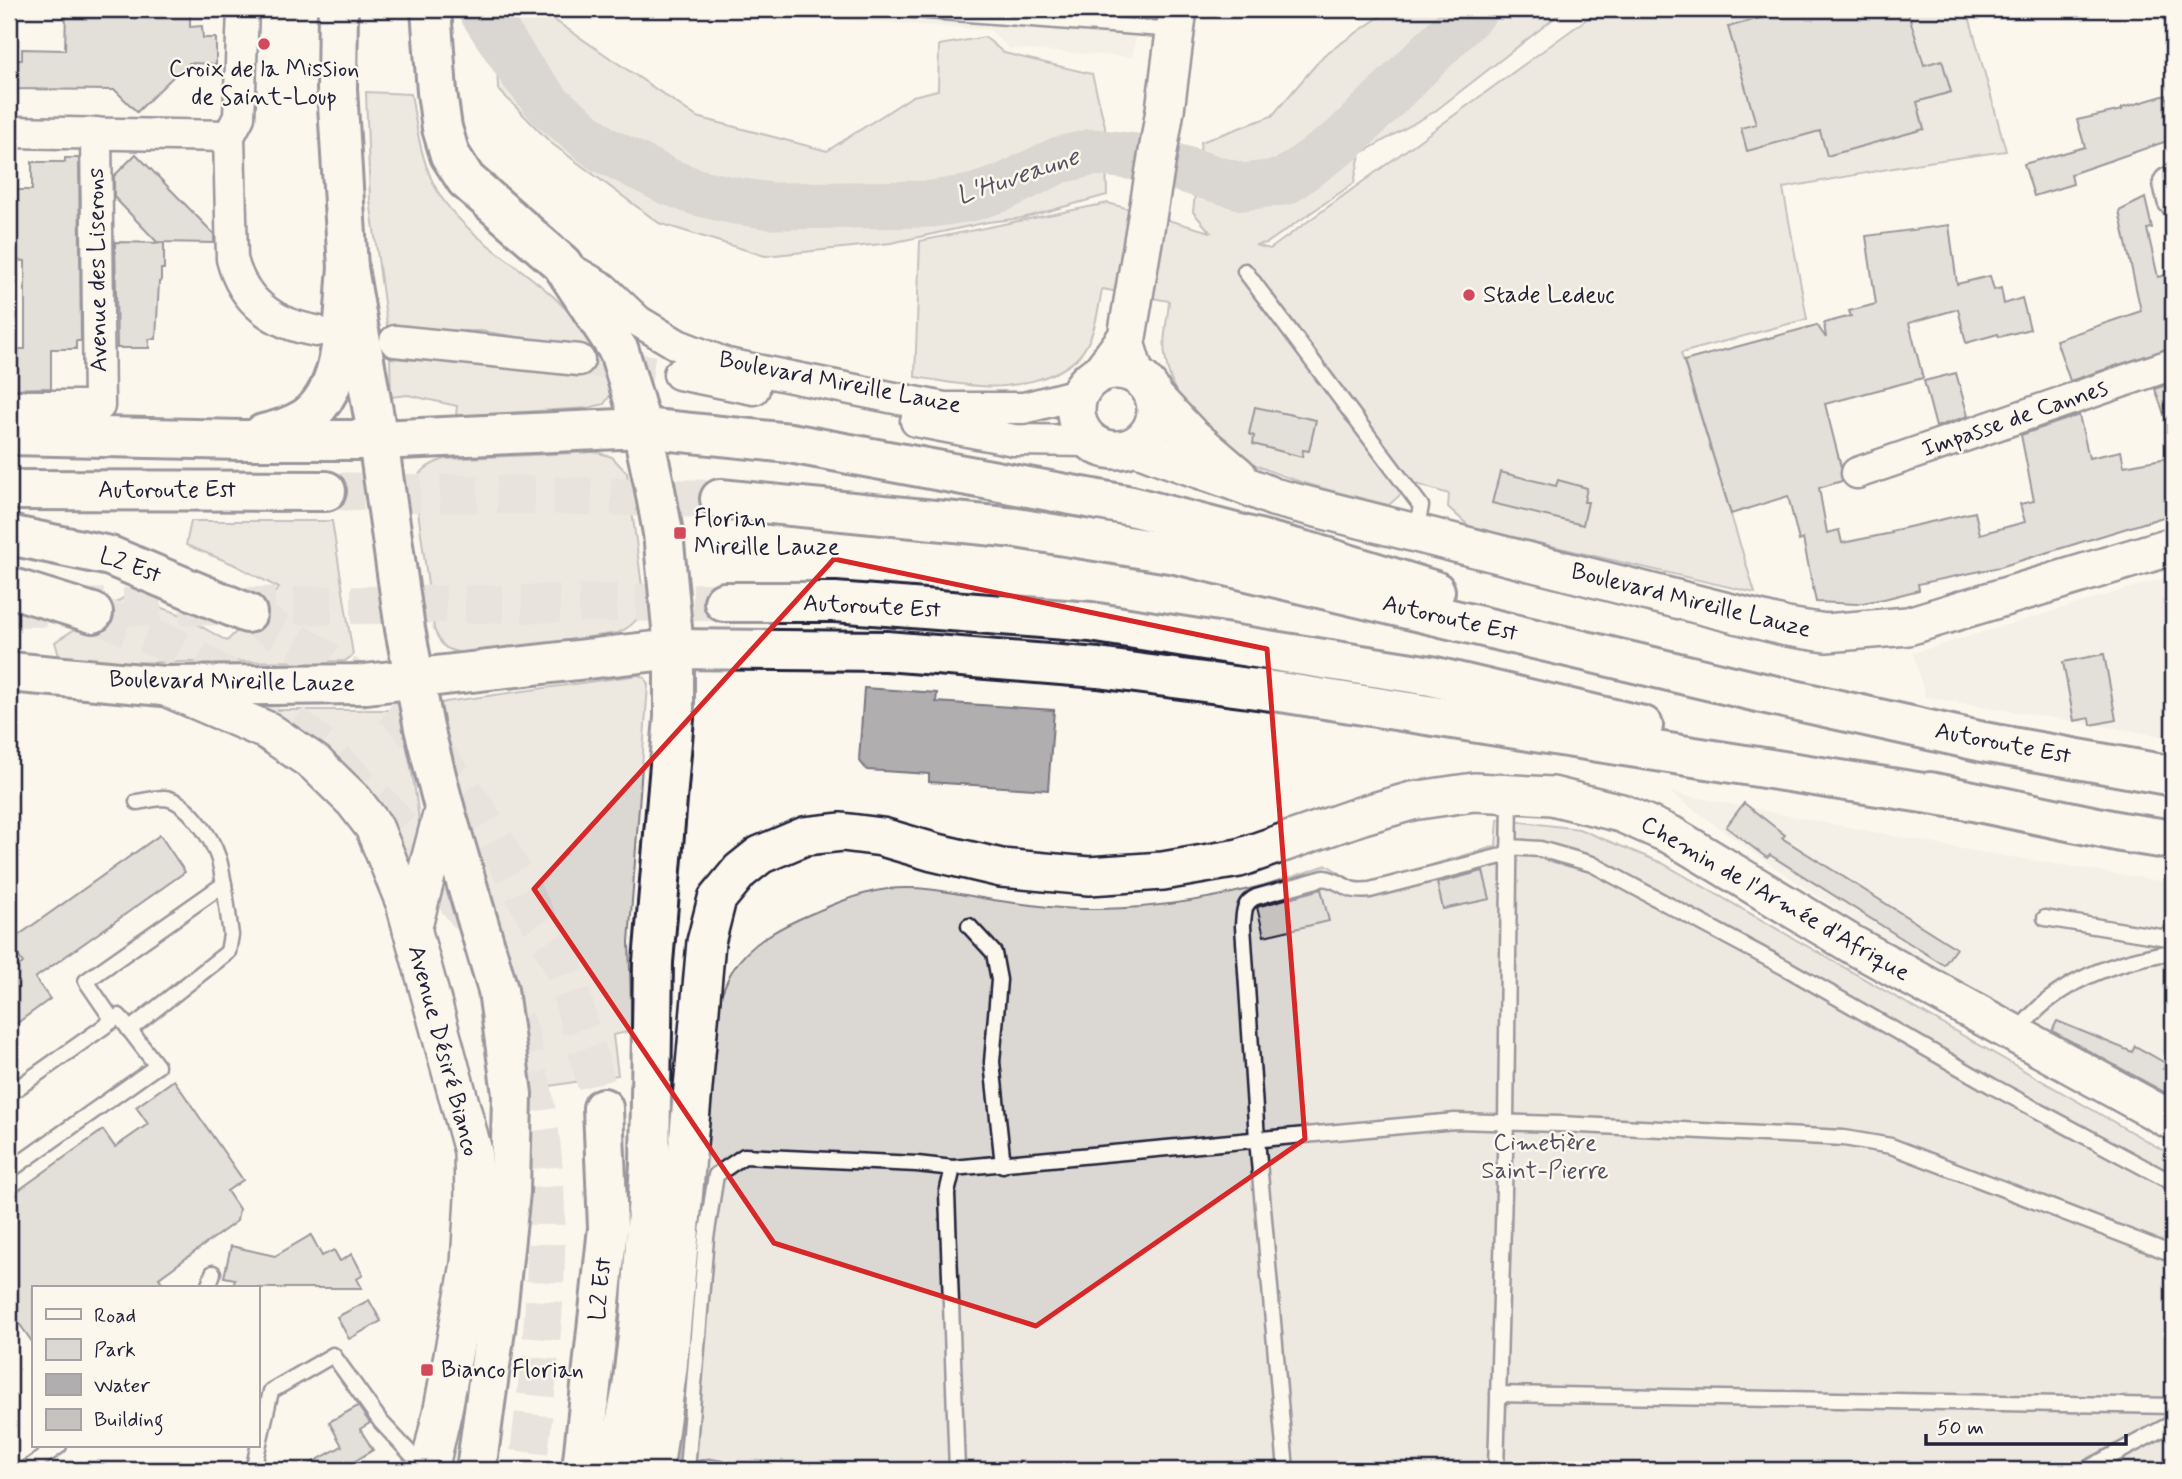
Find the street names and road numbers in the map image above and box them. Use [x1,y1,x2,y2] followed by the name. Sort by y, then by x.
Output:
[81,167,115,373] street label: Avenue des Liserons
[716,344,964,422] street label: Boulevard Mireille Lauze
[1918,373,2112,465] street label: Impasse de Cannes
[98,475,236,506] street label: Autoroute Est
[95,541,166,592] street label: L2 Est
[1568,556,1814,646] street label: Boulevard Mireille Lauze
[802,588,942,626] street label: Autoroute Est
[1379,588,1521,650] street label: Autoroute Est
[109,664,355,700] street label: Boulevard Mireille Lauze
[1932,716,2074,772] street label: Autoroute Est
[1635,809,1915,989] street label: Chemin de l'Armée d'Afrique
[400,942,486,1160] street label: Avenue Désiré Bianco
[582,1255,620,1322] street label: L2 Est

